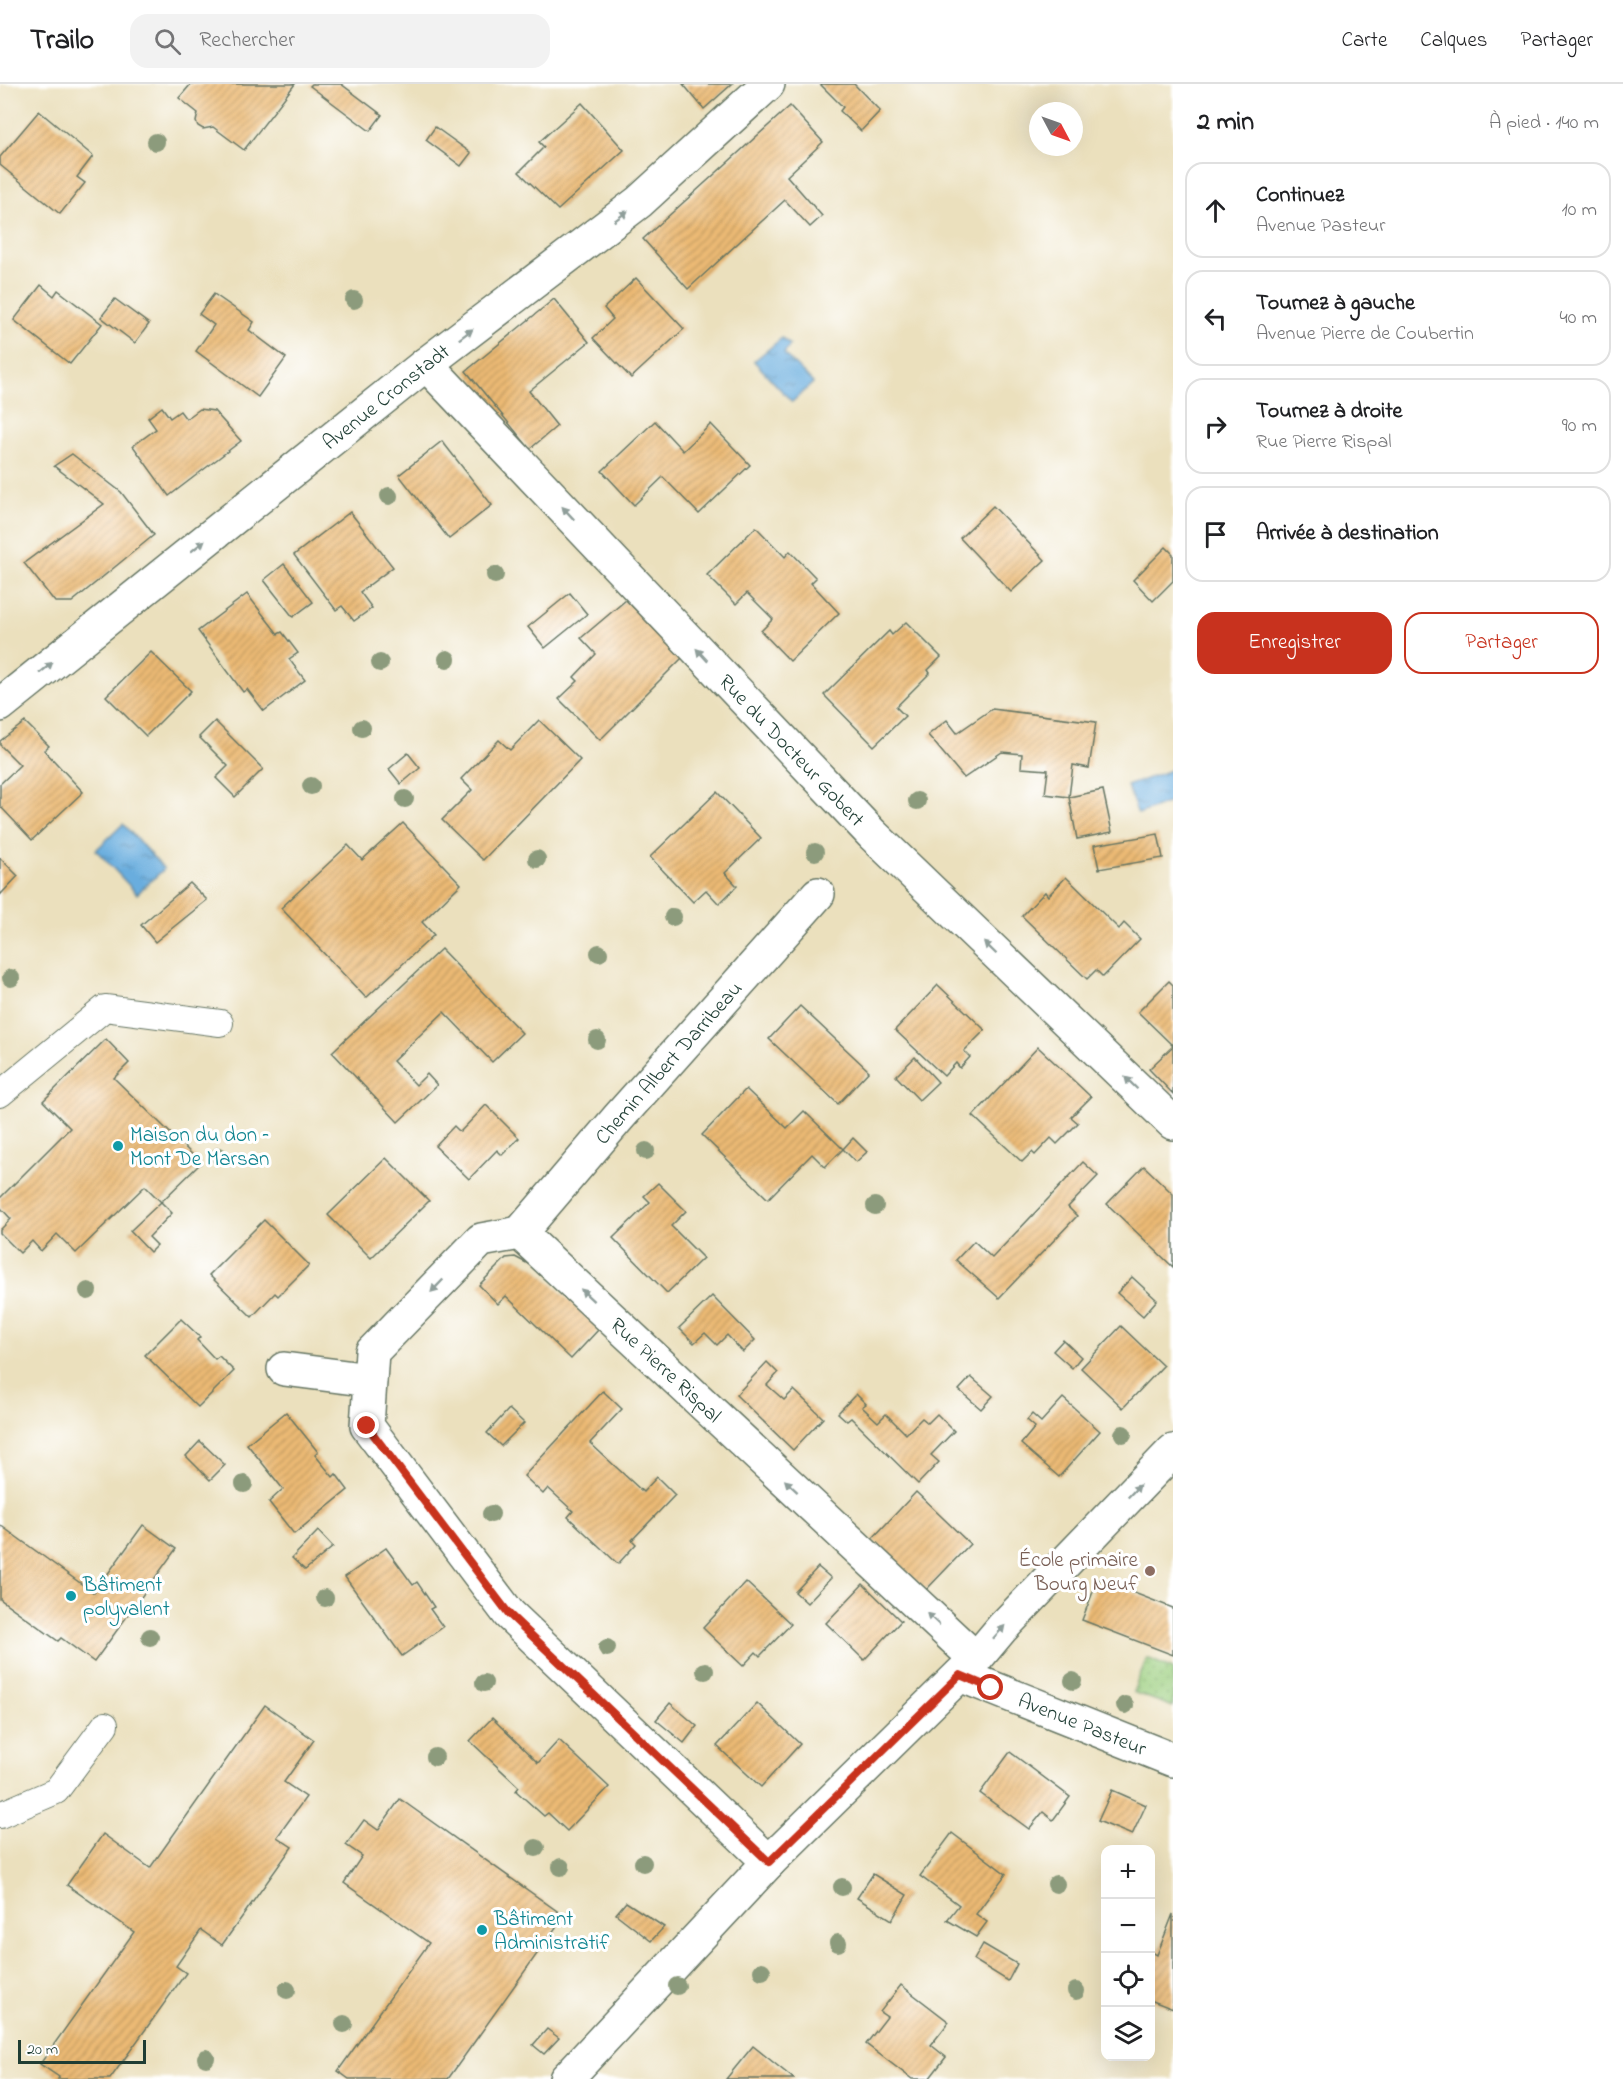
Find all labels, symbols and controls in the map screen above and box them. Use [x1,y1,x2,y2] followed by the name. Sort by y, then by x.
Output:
[130,14,550,68] search box
[30,21,94,62] text: Trailo
[151,25,184,58] icon: search
[199,25,295,57] text: Rechercher
[1341,26,1387,56] text: Carte
[1420,26,1487,56] text: Calques
[1520,26,1593,56] text: Partager
[1029,102,1083,156] north arrow
[1197,104,1254,142] text: 2 min
[1489,109,1599,138] text: À pied · 140 m
[1256,180,1344,212] text: Continuez
[1199,194,1232,227] icon: ahead
[1561,196,1597,225] text: 10 m
[613,210,629,222] one-way arrow
[1256,212,1385,241] text: Avenue Pasteur
[1256,288,1415,320] text: Tournez à gauche
[1199,302,1232,335] icon: left
[1560,304,1597,333] text: 40 m
[1256,320,1474,349] text: Avenue Pierre de Coubertin
[458,327,474,340] one-way arrow
[317,338,457,458] street label: Avenue Cronstadt
[1256,396,1402,428] text: Tournez à droite
[1199,410,1232,443] icon: right
[1562,412,1597,441] text: 90 m
[1256,428,1392,457] text: Rue Pierre Rispal
[561,506,575,521] one-way arrow
[1199,518,1232,551] icon: arrive
[1256,518,1439,550] text: Arrivée à destination
[190,540,206,553] one-way arrow
[1197,612,1392,674] button: Enregistrer
[1404,612,1599,674] button: Partager
[695,647,709,662] one-way arrow
[38,662,53,675] one-way arrow
[711,668,871,834] street label: Rue du Docteur Gobert
[984,941,998,955] one-way arrow
[589,975,751,1152] street label: Chemin Albert Darribeau
[1124,1076,1138,1090] one-way arrow
[130,1121,269,1175] place label: Maison du don – Mont De Marsan
[111,1139,125,1153] marker: Maison du don – Mont De Marsan
[430,1279,444,1293] one-way arrow
[580,1289,595,1302] one-way arrow
[602,1311,727,1431] street label: Rue Pierre Rispal
[353,1412,379,1438] route end
[784,1479,798,1493] one-way arrow
[1127,1484,1140,1499] one-way arrow
[1018,1546,1139,1602] place label: École primaire Bourg Neuf
[1143,1564,1157,1578] marker: École primaire Bourg Neuf
[82,1571,170,1627] place label: Bâtiment polyvalent
[64,1589,78,1603] marker: Bâtiment polyvalent
[927,1612,941,1626] one-way arrow
[992,1625,1005,1640] one-way arrow
[977,1674,1003,1700] route start
[1013,1687,1151,1765] street label: Avenue Pasteur
[1101,1845,1155,2061] map controls
[1101,1845,1155,1899] button: +
[1101,1899,1155,1953] button: −
[493,1905,609,1959] place label: Bâtiment Administratif
[475,1923,489,1937] marker: Bâtiment Administratif
[1101,1953,1155,2007] button: locate
[1101,2007,1155,2061] button: layers
[18,2037,146,2064] scale bar
[27,2038,58,2062] text: 20 m

